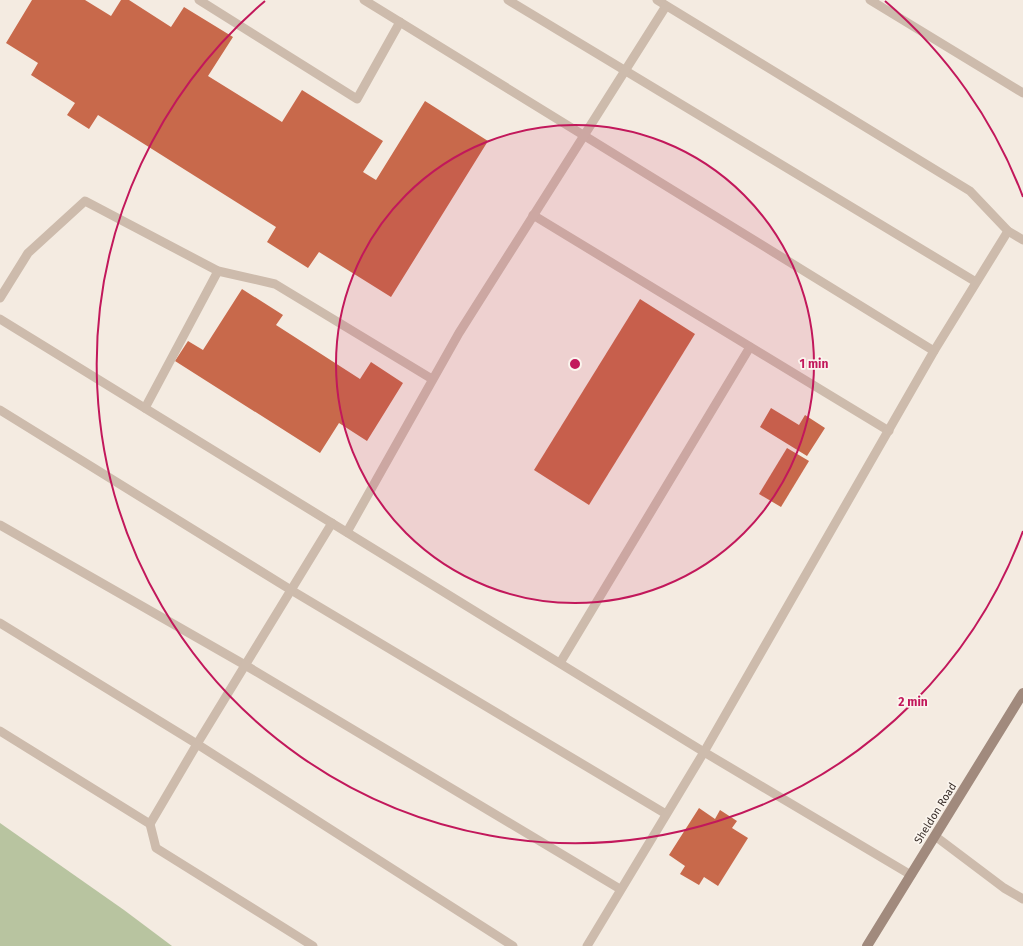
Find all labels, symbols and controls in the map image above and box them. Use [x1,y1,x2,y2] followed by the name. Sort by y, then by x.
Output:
[568,357,582,371] centre of rings
[800,357,828,371] text: 1 min
[898,695,928,709] text: 2 min
[912,780,959,846] street label: Sheldon Road

